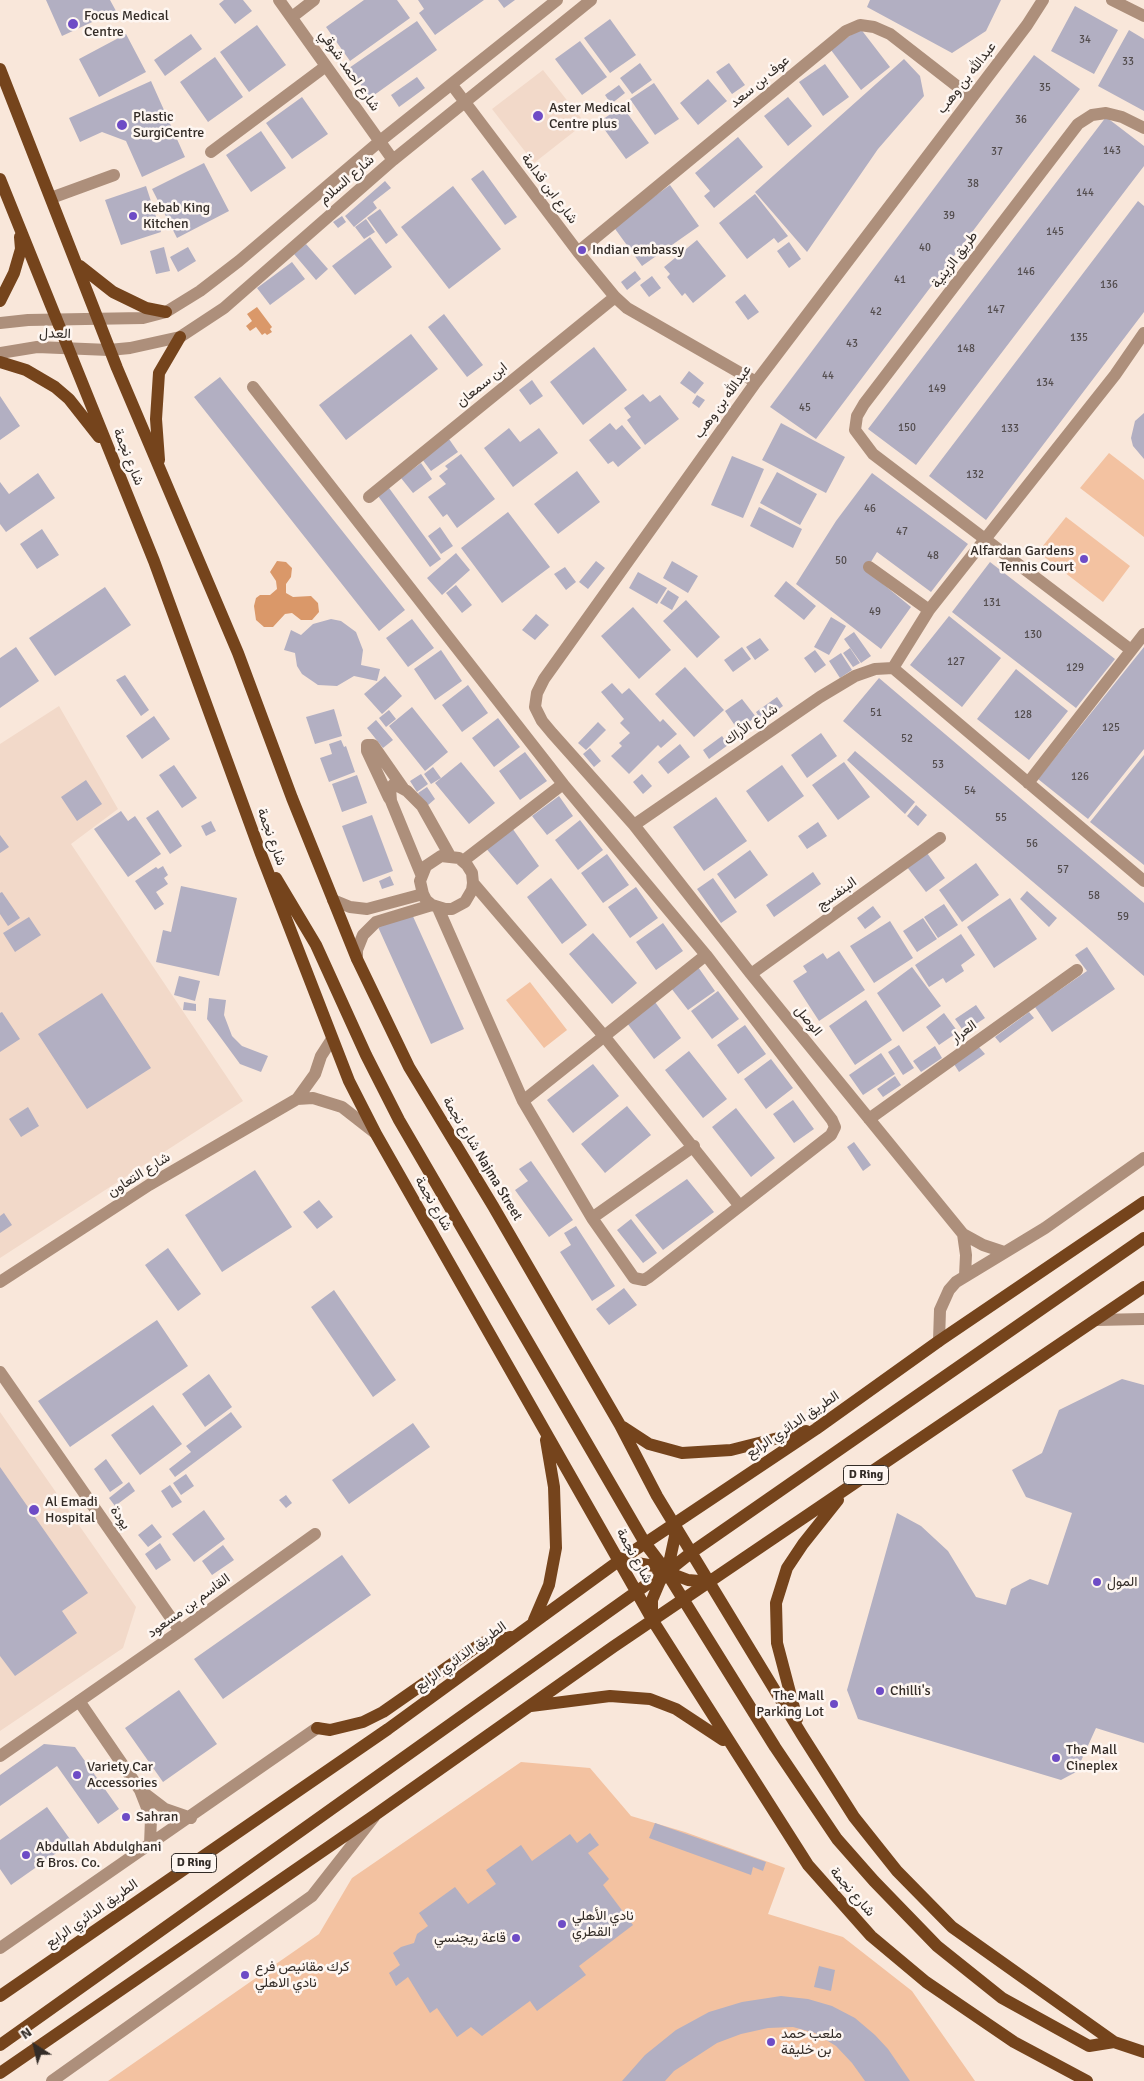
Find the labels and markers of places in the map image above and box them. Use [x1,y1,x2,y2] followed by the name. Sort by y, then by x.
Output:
[84,8,169,40] place label: Focus Medical Centre
[66,17,80,31] marker: Focus Medical Centre
[549,100,631,132] place label: Aster Medical Centre plus
[133,109,204,142] place label: Plastic SurgiCentre
[531,109,545,123] marker: Aster Medical Centre plus
[115,118,129,132] marker: Plastic SurgiCentre
[143,200,210,232] place label: Kebab King Kitchen
[127,210,139,222] marker: Kebab King Kitchen
[592,242,684,258] place label: Indian embassy
[576,244,588,256] marker: Indian embassy
[970,543,1074,576] place label: Alfardan Gardens Tennis Court
[1078,553,1090,565] marker: Alfardan Gardens Tennis Court
[45,1494,98,1526] place label: Al Emadi Hospital
[27,1503,41,1517] marker: Al Emadi Hospital
[1107,1574,1137,1590] place label: المول
[1091,1576,1103,1588] marker: المول
[890,1683,931,1699] place label: Chilli's
[874,1685,886,1697] marker: Chilli's
[756,1688,824,1720] place label: The Mall Parking Lot
[828,1698,840,1710] marker: The Mall Parking Lot
[1066,1742,1118,1774] place label: The Mall Cineplex
[1050,1752,1062,1764] marker: The Mall Cineplex
[87,1759,157,1791] place label: Variety Car Accessories
[71,1769,83,1781] marker: Variety Car Accessories
[136,1809,178,1825] place label: Sahran
[120,1811,132,1823] marker: Sahran
[36,1839,162,1871] place label: Abdullah Abdulghani & Bros. Co.
[20,1849,32,1861] marker: Abdullah Abdulghani & Bros. Co.
[572,1908,634,1940] place label: نادي الأهلي القطري
[556,1918,568,1930] marker: نادي الأهلي القطري
[434,1930,506,1946] place label: قاعة ريجنسي
[510,1932,522,1944] marker: قاعة ريجنسي
[255,1959,350,1991] place label: كرك مقانيص فرع نادي الاهلي
[239,1969,251,1981] marker: كرك مقانيص فرع نادي الاهلي
[781,2026,842,2058] place label: ملعب حمد بن خليفة
[765,2036,777,2048] marker: ملعب حمد بن خليفة

